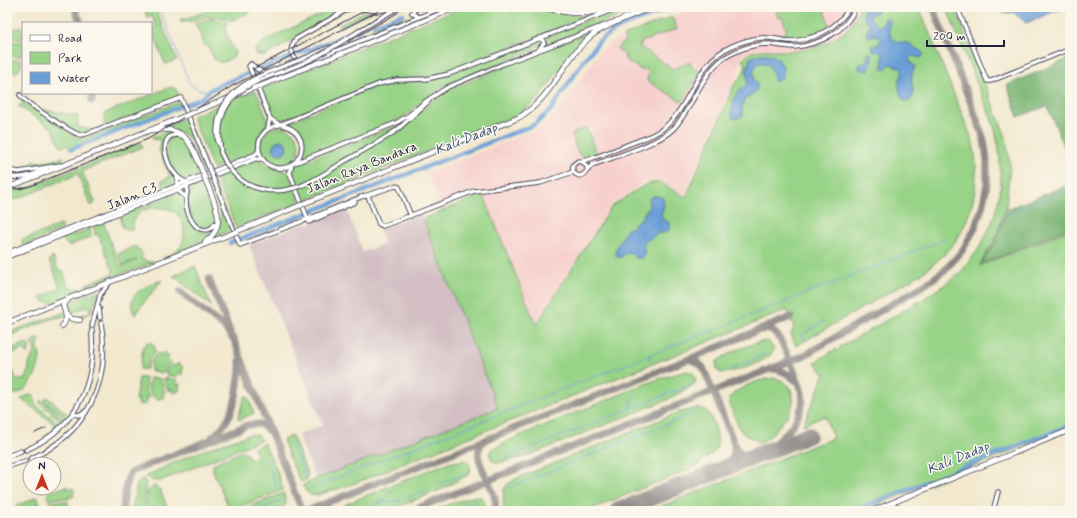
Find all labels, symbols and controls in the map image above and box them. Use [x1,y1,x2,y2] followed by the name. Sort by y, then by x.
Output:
[22,22,152,94] legend
[927,22,1004,48] scale bar
[933,29,966,45] text: 200 m
[58,31,82,47] text: Road
[58,51,82,67] text: Park
[58,71,90,87] text: Water
[432,119,500,159] water label: Kali Dadap
[304,138,420,198] street label: Jalan Raya Bandara
[104,179,160,215] street label: Jalan C3
[924,437,992,479] water label: Kali Dadap
[22,456,62,496] north arrow
[38,460,46,474] text: N

